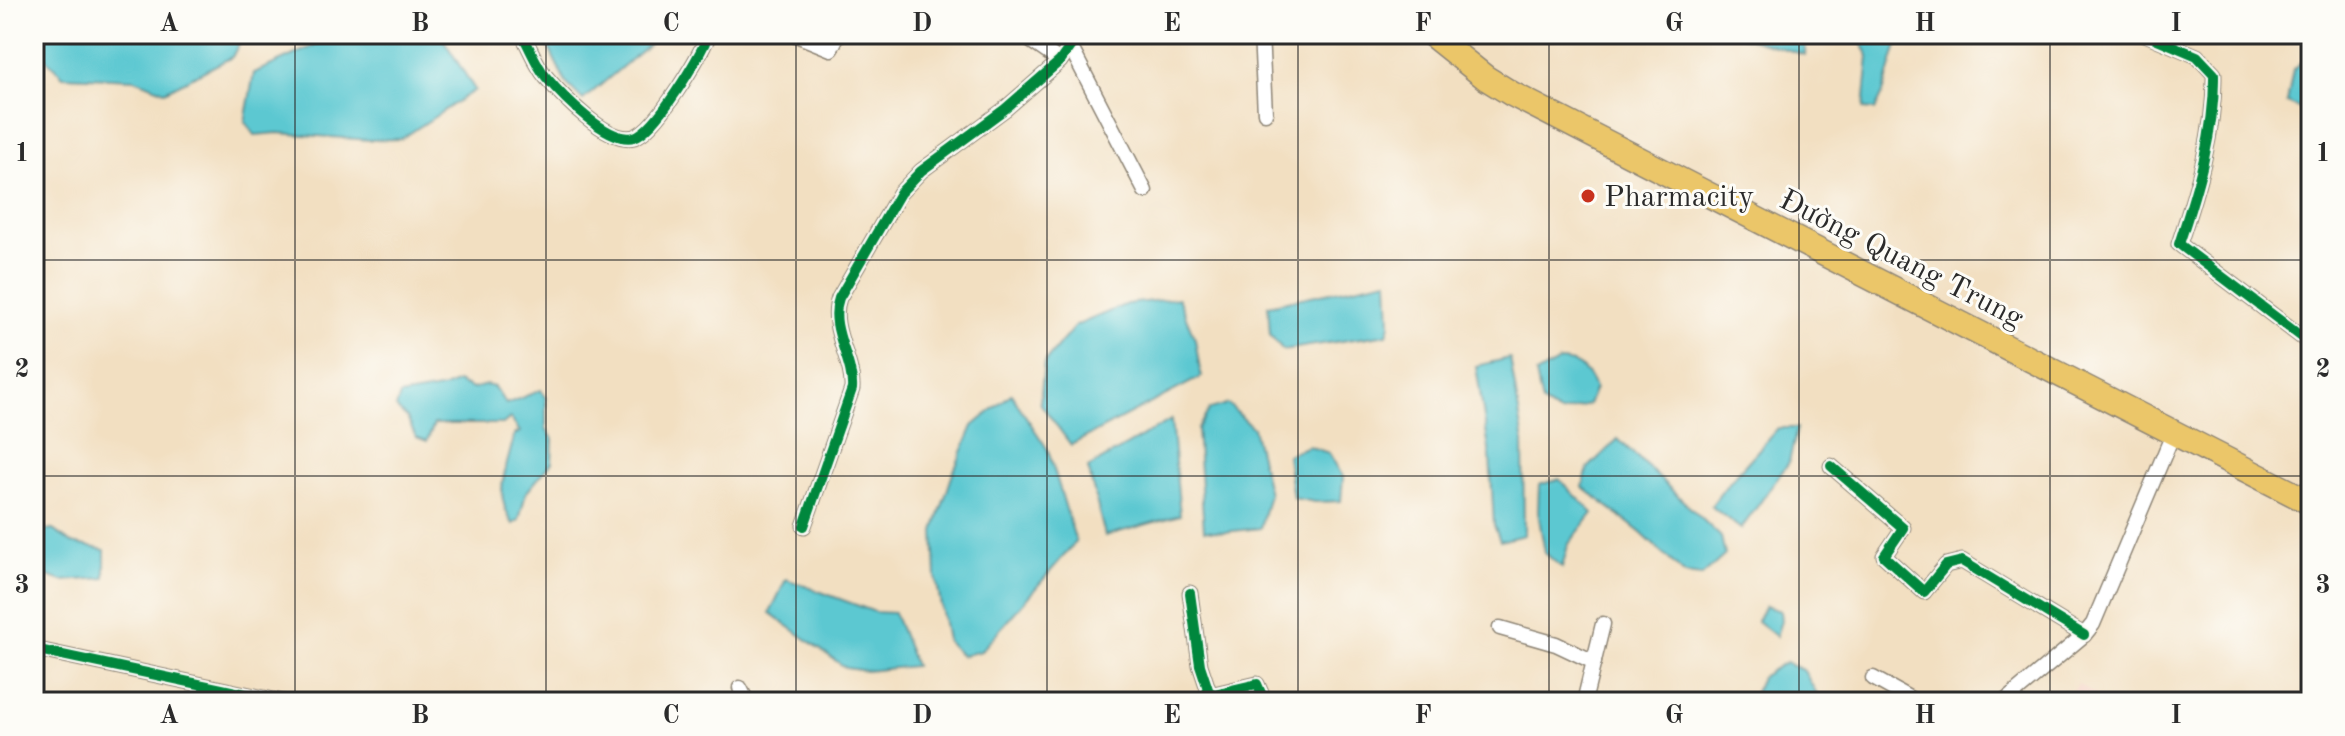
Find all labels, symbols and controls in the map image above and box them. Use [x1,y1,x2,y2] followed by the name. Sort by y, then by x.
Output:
[159,11,179,37] text: A
[411,11,429,37] text: B
[662,11,680,37] text: C
[912,11,932,37] text: D
[1163,11,1181,37] text: E
[1414,11,1432,37] text: F
[1665,11,1683,37] text: G
[1914,11,1936,37] text: H
[2170,11,2182,37] text: I
[14,141,30,167] text: 1
[2315,141,2331,167] text: 1
[1604,183,1754,213] place label: Pharmacity
[1774,185,2028,334] street label: Đường Quang Trung
[1579,187,1597,205] marker: Pharmacity
[14,357,30,383] text: 2
[2315,357,2331,383] text: 2
[14,573,30,599] text: 3
[2315,573,2331,599] text: 3
[159,703,179,729] text: A
[411,703,429,729] text: B
[662,703,680,729] text: C
[912,703,932,729] text: D
[1163,703,1181,729] text: E
[1414,703,1432,729] text: F
[1665,703,1683,729] text: G
[1914,703,1936,729] text: H
[2170,703,2182,729] text: I

